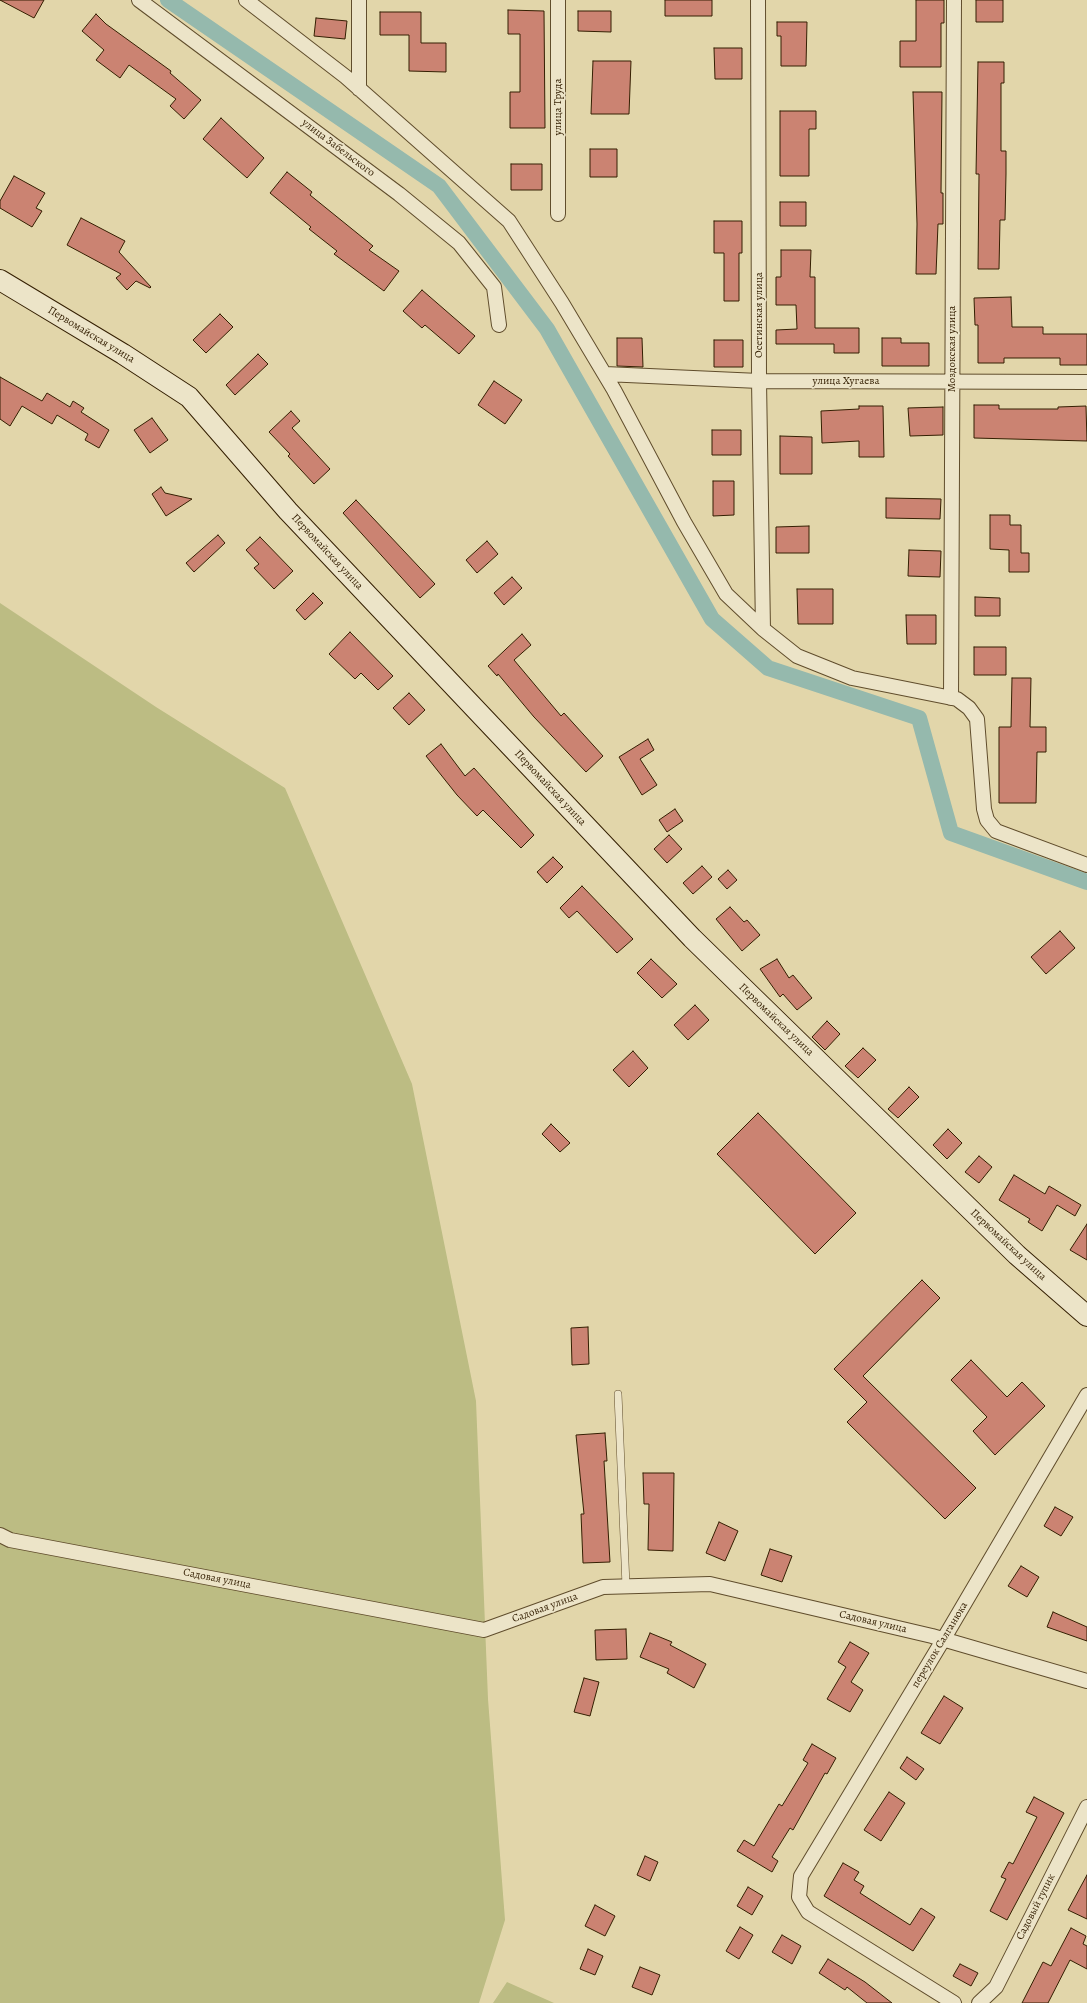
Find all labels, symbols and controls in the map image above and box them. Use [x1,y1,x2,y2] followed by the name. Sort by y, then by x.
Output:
[551,78,565,136] street label: улица Труда
[299,116,377,180] street label: улица Забельского
[752,272,766,358] street label: Осетинская улица
[45,304,137,366] street label: Первомайская улица
[945,306,959,392] street label: Моздокская улица
[812,374,880,388] street label: улица Хугаева
[288,511,366,593] street label: Первомайская улица
[511,747,589,829] street label: Первомайская улица
[736,981,816,1059] street label: Первомайская улица
[967,1206,1049,1284] street label: Первомайская улица
[182,1566,252,1592] street label: Садовая улица
[510,1590,580,1626] street label: Садовая улица
[909,1600,971,1690] street label: переулок Салганюка
[838,1608,908,1636] street label: Садовая улица
[1014,1872,1058,1942] street label: Садовый тупик

